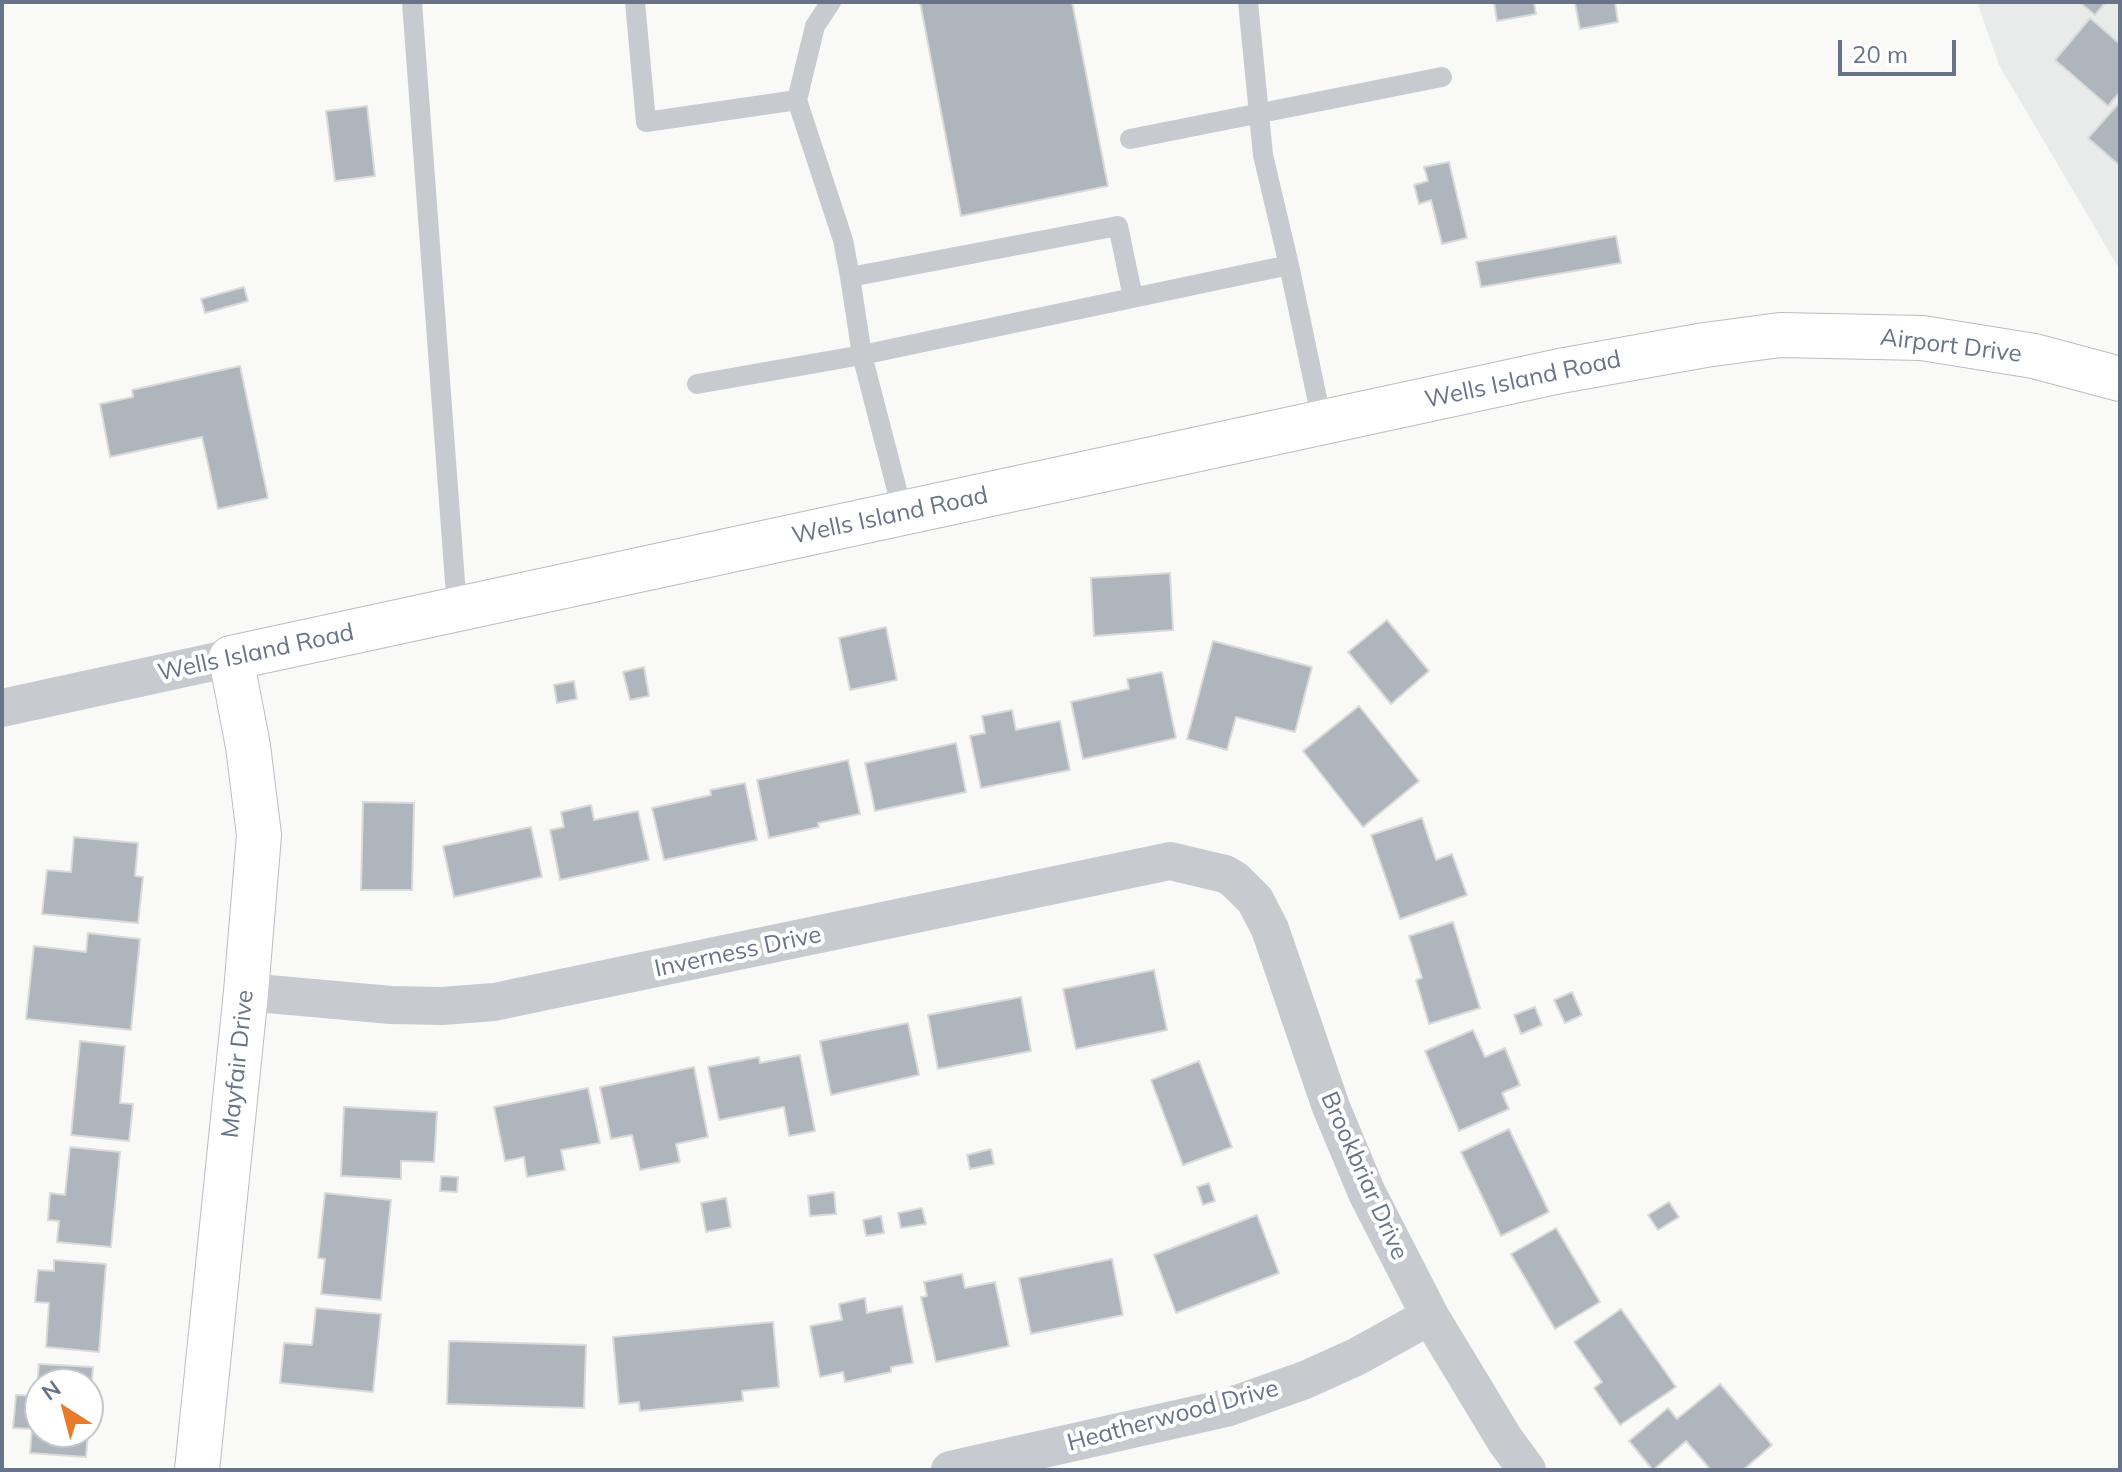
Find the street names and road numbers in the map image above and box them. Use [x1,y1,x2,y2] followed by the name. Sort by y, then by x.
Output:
[1879,323,2023,369] street label: Airport Drive
[1422,345,1624,415] street label: Wells Island Road
[789,481,991,551] street label: Wells Island Road
[155,618,357,688] street label: Wells Island Road
[652,920,824,984] street label: Inverness Drive
[216,988,260,1140] street label: Mayfair Drive
[1314,1088,1414,1264] street label: Brookbriar Drive
[1064,1374,1282,1458] street label: Heatherwood Drive

